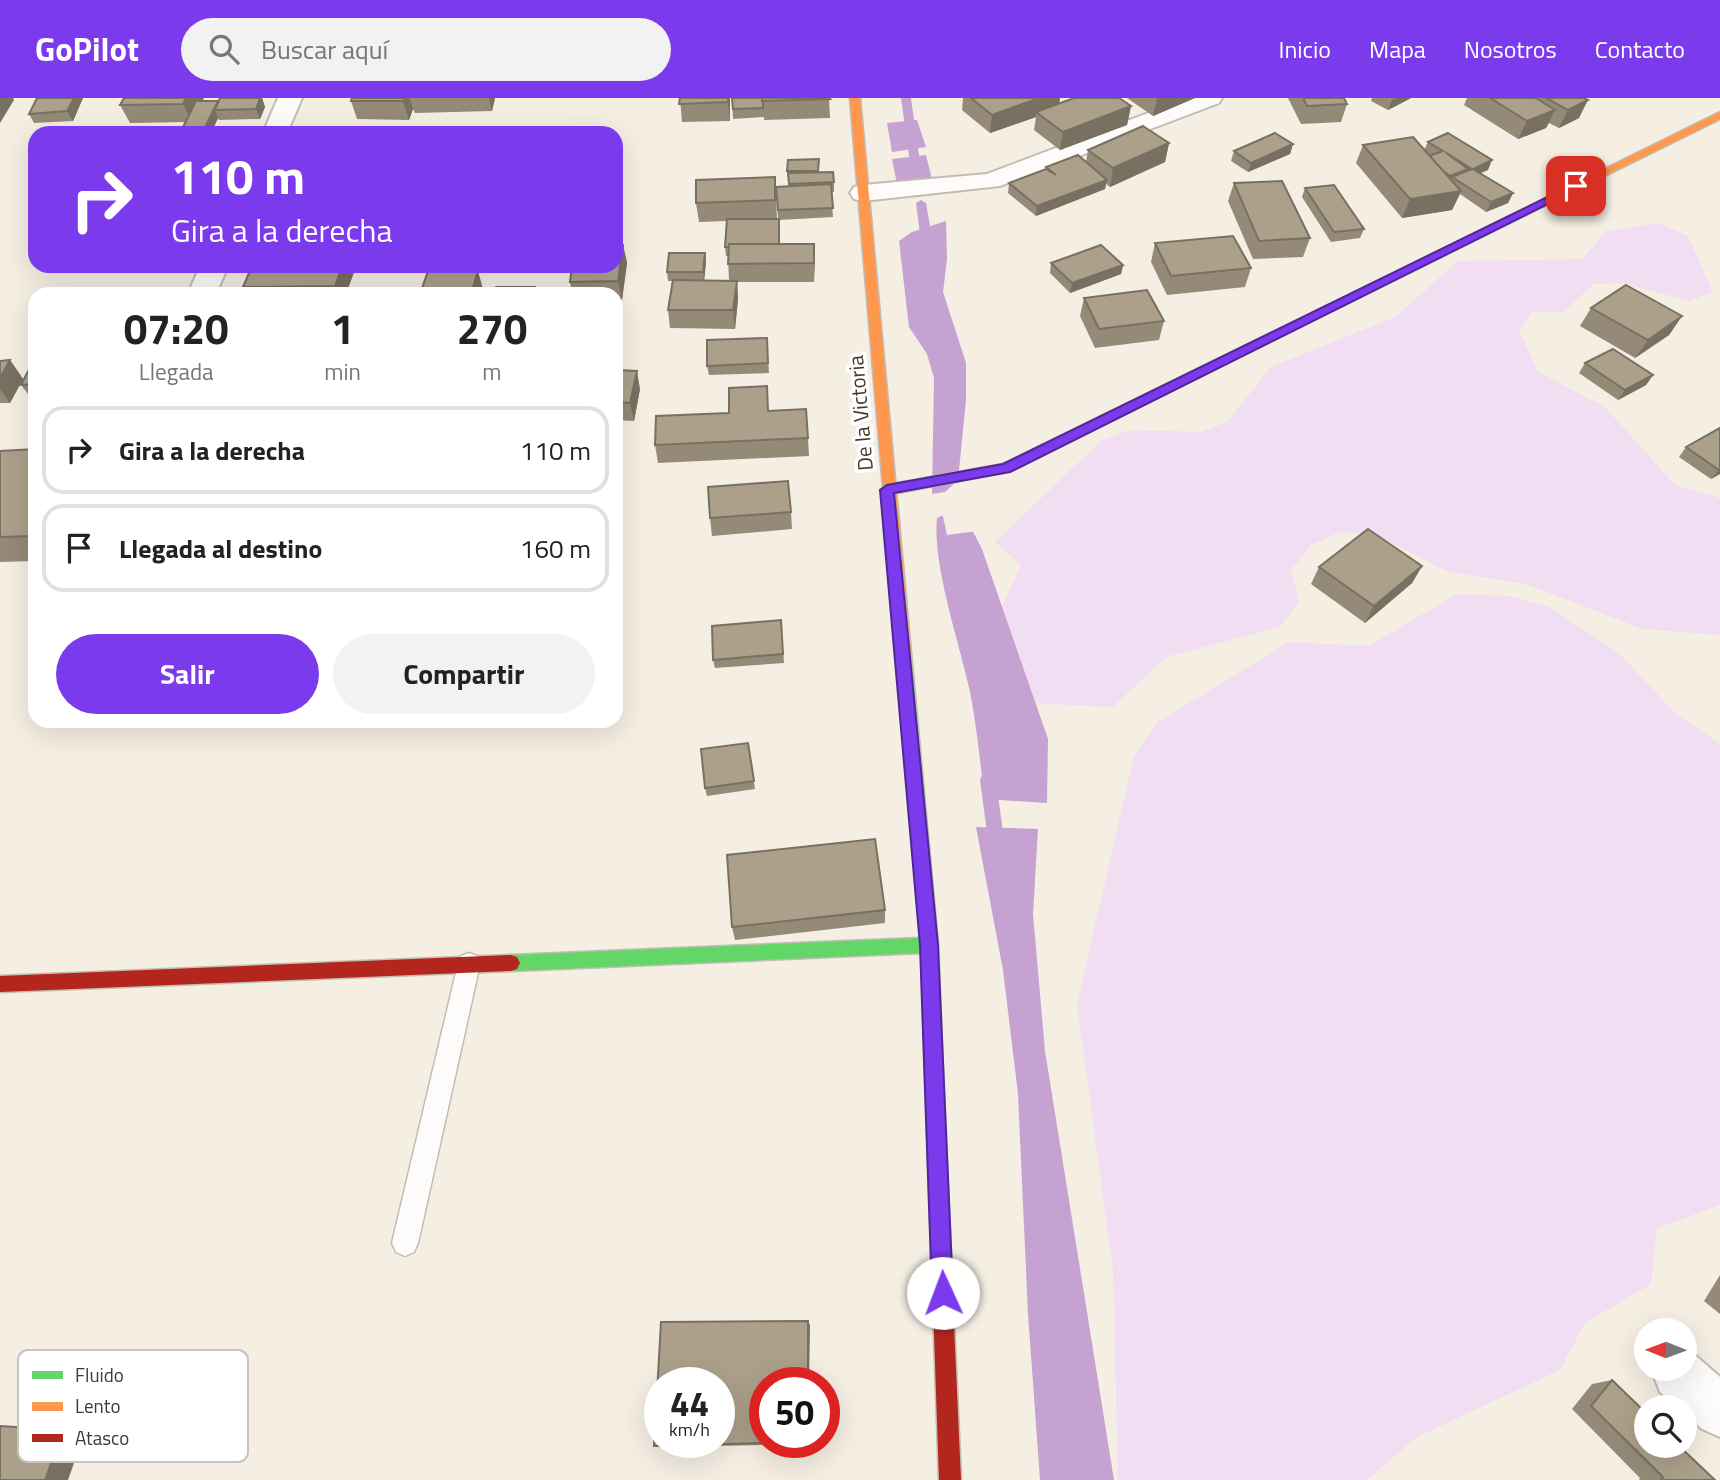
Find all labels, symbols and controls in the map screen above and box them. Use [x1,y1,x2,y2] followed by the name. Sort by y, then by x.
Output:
[181,18,671,81] search box
[35,24,139,74] text: GoPilot
[205,30,243,68] icon: search
[261,30,388,69] text: Buscar aquí
[1279,31,1331,67] text: Inicio
[1369,31,1426,67] text: Mapa
[1464,31,1557,67] text: Nosotros
[1595,31,1685,67] text: Contacto
[171,138,305,213] text: 110 m
[56,154,147,245] icon: right
[1546,156,1606,216] pin
[1557,167,1595,205] icon: arrive
[171,206,393,254] text: Gira a la derecha
[124,296,229,360] text: 07:20
[331,296,354,360] text: 1
[457,296,527,360] text: 270
[139,354,214,389] text: Llegada
[324,354,361,389] text: min
[482,354,502,389] text: m
[839,354,881,472] street label: De la Victoria
[60,431,98,469] icon: right
[119,431,305,470] text: Gira a la derecha
[520,431,591,470] text: 110 m
[60,529,98,567] icon: arrive
[119,529,322,568] text: Llegada al destino
[520,529,591,568] text: 160 m
[56,634,319,714] button: Salir
[333,634,595,714] button: Compartir
[906,1256,980,1330] position arrow
[1634,1318,1698,1381] north arrow
[1634,1318,1697,1458] map controls
[18,1350,248,1462] legend
[75,1360,124,1389] text: Fluido
[749,1367,840,1458] speed limit sign: 50
[670,1376,709,1430] text: 44
[75,1391,120,1420] text: Lento
[1634,1395,1697,1458] button: search
[669,1416,710,1443] text: km/h
[75,1423,129,1452] text: Atasco

